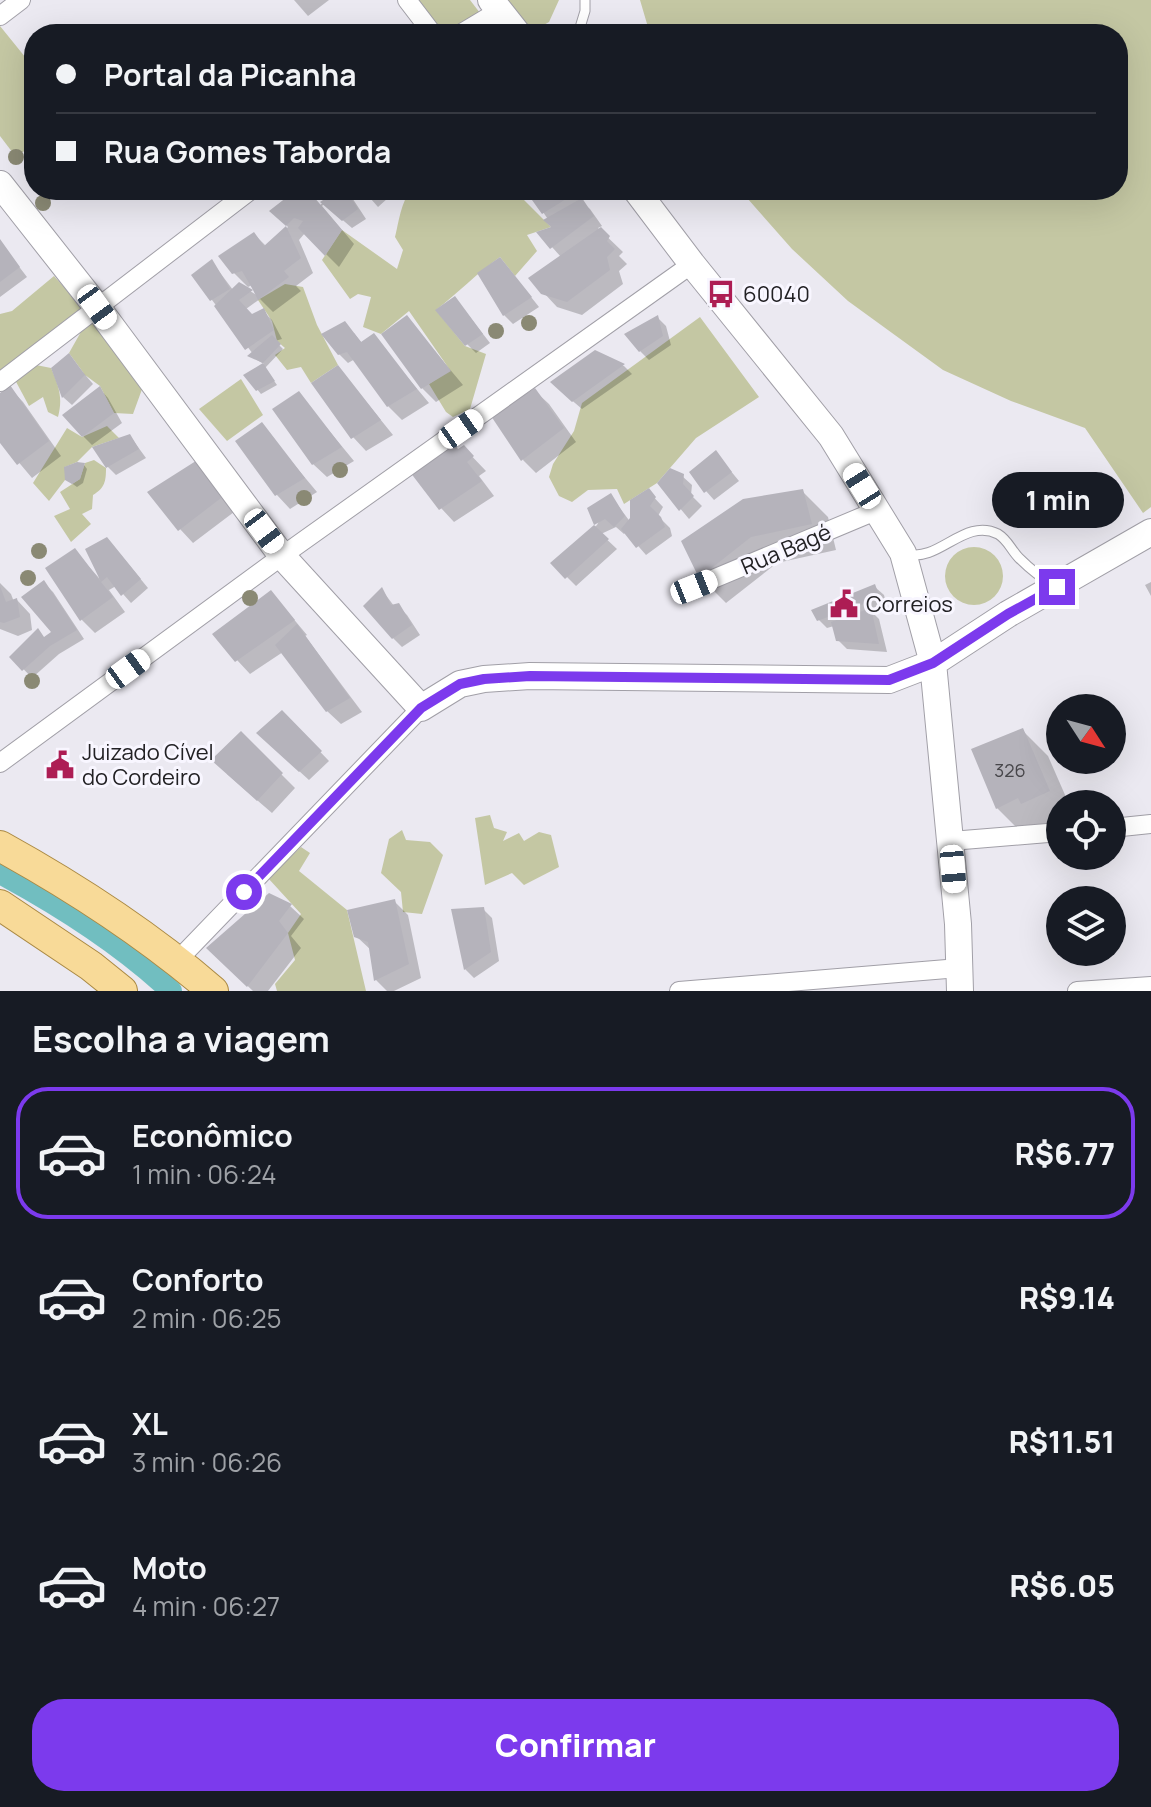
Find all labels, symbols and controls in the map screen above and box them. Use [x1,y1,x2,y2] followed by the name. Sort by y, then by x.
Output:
[104,54,357,95] text: Portal da Picanha
[104,131,391,172] text: Rua Gomes Taborda
[706,279,736,309] bus stop icon: 60040
[743,279,810,309] place label: 60040
[73,281,121,333] car
[434,405,488,453] car
[839,459,885,513] car
[991,471,1123,527] callout: 1 min
[1025,482,1091,518] text: 1 min
[240,505,288,557] car
[736,517,836,581] street label: Rua Bagé
[667,567,721,607] car
[1039,569,1075,605] route end
[829,589,859,619] public building icon: Correios
[866,589,953,619] place label: Correios
[102,645,154,693] car
[1046,694,1126,774] north arrow
[1046,694,1126,966] map controls
[82,737,214,792] place label: Juizado Cível do Cordeiro
[45,750,75,780] public building icon: Juizado Cível do Cordeiro
[994,758,1026,782] house number: 326
[1046,790,1126,870] button: locate
[939,844,967,894] car
[226,874,262,910] route start
[1046,886,1126,966] button: layers
[32,1014,330,1063] text: Escolha a viagem
[132,1115,293,1156] text: Econômico
[36,1117,108,1189] icon: car
[1015,1133,1115,1174] text: R$6.77
[132,1156,277,1192] text: 1 min · 06:24
[132,1259,263,1300] text: Conforto
[36,1261,108,1333] icon: car
[1019,1277,1115,1318] text: R$9.14
[132,1300,281,1336] text: 2 min · 06:25
[132,1403,168,1444] text: XL
[36,1405,108,1477] icon: car
[1009,1421,1115,1462] text: R$11.51
[132,1444,282,1480] text: 3 min · 06:26
[132,1547,207,1588] text: Moto
[36,1549,108,1621] icon: car
[1010,1565,1115,1606] text: R$6.05
[132,1588,280,1624] text: 4 min · 06:27
[32,1699,1119,1791] button: Confirmar

